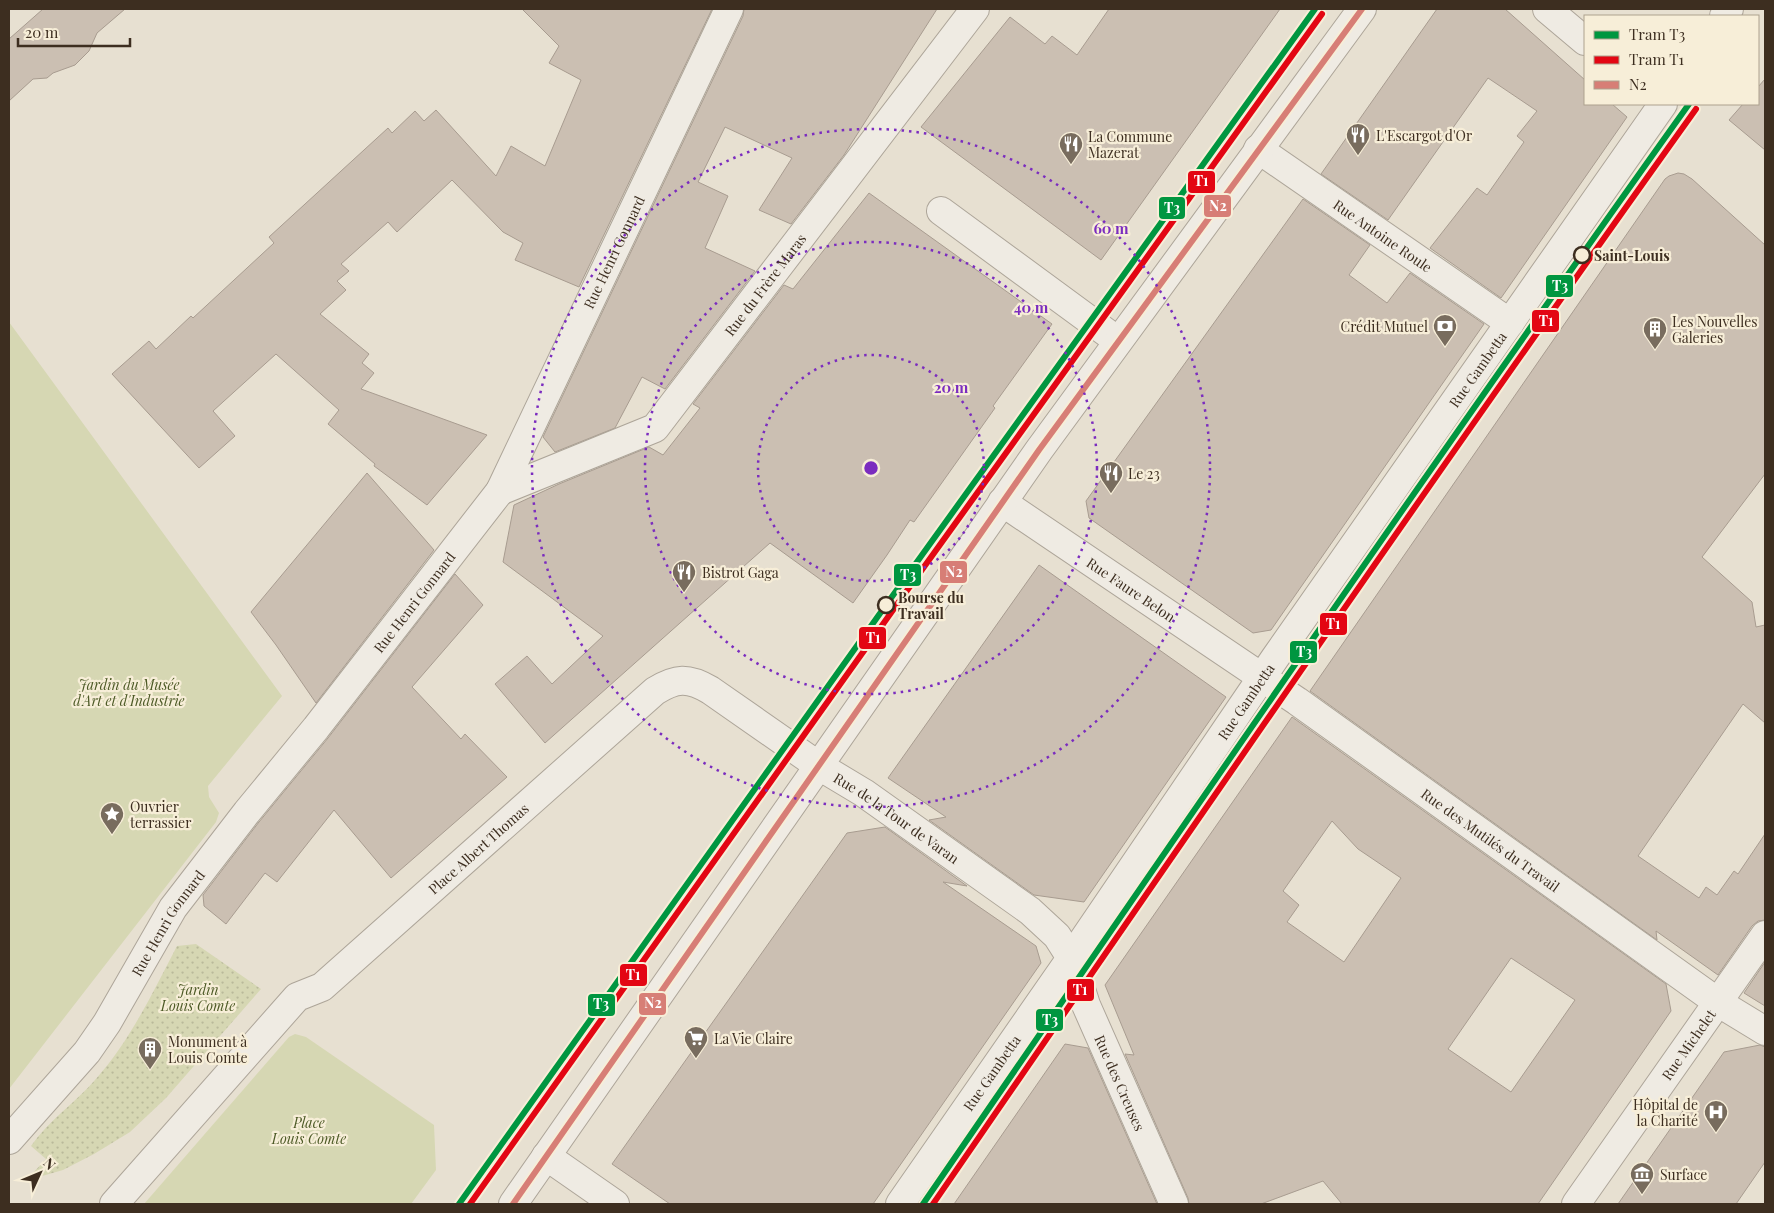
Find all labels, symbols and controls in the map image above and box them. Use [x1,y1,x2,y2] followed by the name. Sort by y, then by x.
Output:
[18,15,130,47] scale bar
[1584,15,1759,105] legend
[25,22,59,42] text: 20 m
[1629,24,1685,44] text: Tram T3
[1629,49,1684,69] text: Tram T1
[1629,74,1647,94] text: N2
[1345,122,1371,156] restaurant icon: L'Escargot d'Or
[1376,126,1473,145] place label: L'Escargot d'Or
[1088,127,1172,162] place label: La Commune Mazerat
[1058,131,1084,165] restaurant icon: La Commune Mazerat
[1187,170,1216,194] line badge: T1
[1194,171,1208,190] text: T1
[579,192,648,312] street label: Rue Henri Gonnard
[1203,194,1232,218] line badge: N2
[1330,195,1436,276] street label: Rue Antoine Roule
[1158,196,1186,220] line badge: T3
[1209,196,1227,215] text: N2
[1164,198,1180,217] text: T3
[1093,218,1129,238] text: 60 m
[720,229,810,339] street label: Rue du Frère Maras
[1573,246,1591,264] marker: Saint-Louis
[1594,246,1670,265] place label: Saint-Louis
[1545,274,1574,298] line badge: T3
[1552,276,1568,295] text: T3
[1014,297,1049,317] text: 40 m
[1531,309,1560,333] line badge: T1
[1539,311,1553,330] text: T1
[1672,312,1758,347] place label: Les Nouvelles Galeries
[1432,313,1458,347] bank icon: Crédit Mutuel
[1642,316,1668,350] building icon: Les Nouvelles Galeries
[1341,317,1428,336] place label: Crédit Mutuel
[1444,328,1510,411] street label: Rue Gambetta
[934,377,969,397] text: 20 m
[862,459,880,477] centre of rings
[1098,460,1124,494] restaurant icon: Le 23
[1128,464,1160,483] place label: Le 23
[369,548,459,656] street label: Rue Henri Gonnard
[1083,553,1180,626] street label: Rue Faure Belon
[671,559,697,593] restaurant icon: Bistrot Gaga
[939,560,968,584] line badge: N2
[945,562,963,581] text: N2
[702,563,779,582] place label: Bistrot Gaga
[893,563,922,587] line badge: T3
[900,565,916,584] text: T3
[898,588,964,623] place label: Bourse du Travail
[877,596,895,614] marker: Bourse du Travail
[1319,612,1348,636] line badge: T1
[1326,614,1340,633] text: T1
[858,626,887,650] line badge: T1
[866,628,880,647] text: T1
[1289,640,1318,664] line badge: T3
[1296,642,1312,661] text: T3
[1213,659,1278,743] street label: Rue Gambetta
[73,675,185,710] park label: Jardin du Musée d'Art et d'Industrie
[831,768,964,868] street label: Rue de la Tour de Varan
[1418,784,1564,896] street label: Rue des Mutilés du Travail
[130,797,192,832] place label: Ouvrier terrassier
[424,799,532,898] street label: Place Albert Thomas
[99,801,125,835] place icon: Ouvrier terrassier
[127,866,209,979] street label: Rue Henri Gonnard
[619,963,648,987] line badge: T1
[626,965,640,984] text: T1
[1066,978,1095,1002] line badge: T1
[160,980,235,1015] park label: Jardin Louis Comte
[1073,980,1087,999] text: T1
[638,992,667,1016] line badge: N2
[587,993,616,1017] line badge: T3
[644,993,662,1012] text: N2
[593,994,609,1013] text: T3
[1657,1005,1720,1084] street label: Rue Michelet
[1035,1008,1064,1032] line badge: T3
[1042,1010,1058,1029] text: T3
[683,1025,709,1059] supermarket icon: La Vie Claire
[714,1029,793,1048] place label: La Vie Claire
[958,1031,1024,1114] street label: Rue Gambetta
[168,1032,248,1067] place label: Monument à Louis Comte
[1091,1032,1150,1134] street label: Rue des Creuses
[137,1036,163,1070] building icon: Monument à Louis Comte
[1633,1095,1698,1130] place label: Hôpital de la Charité
[1703,1099,1729,1133] hospital icon: Hôpital de la Charité
[271,1113,346,1148] park label: Place Louis Comte
[15,1148,65,1198] north arrow
[39,1153,60,1174] text: N
[1629,1161,1655,1195] museum icon: Surface
[1660,1165,1707,1184] place label: Surface

